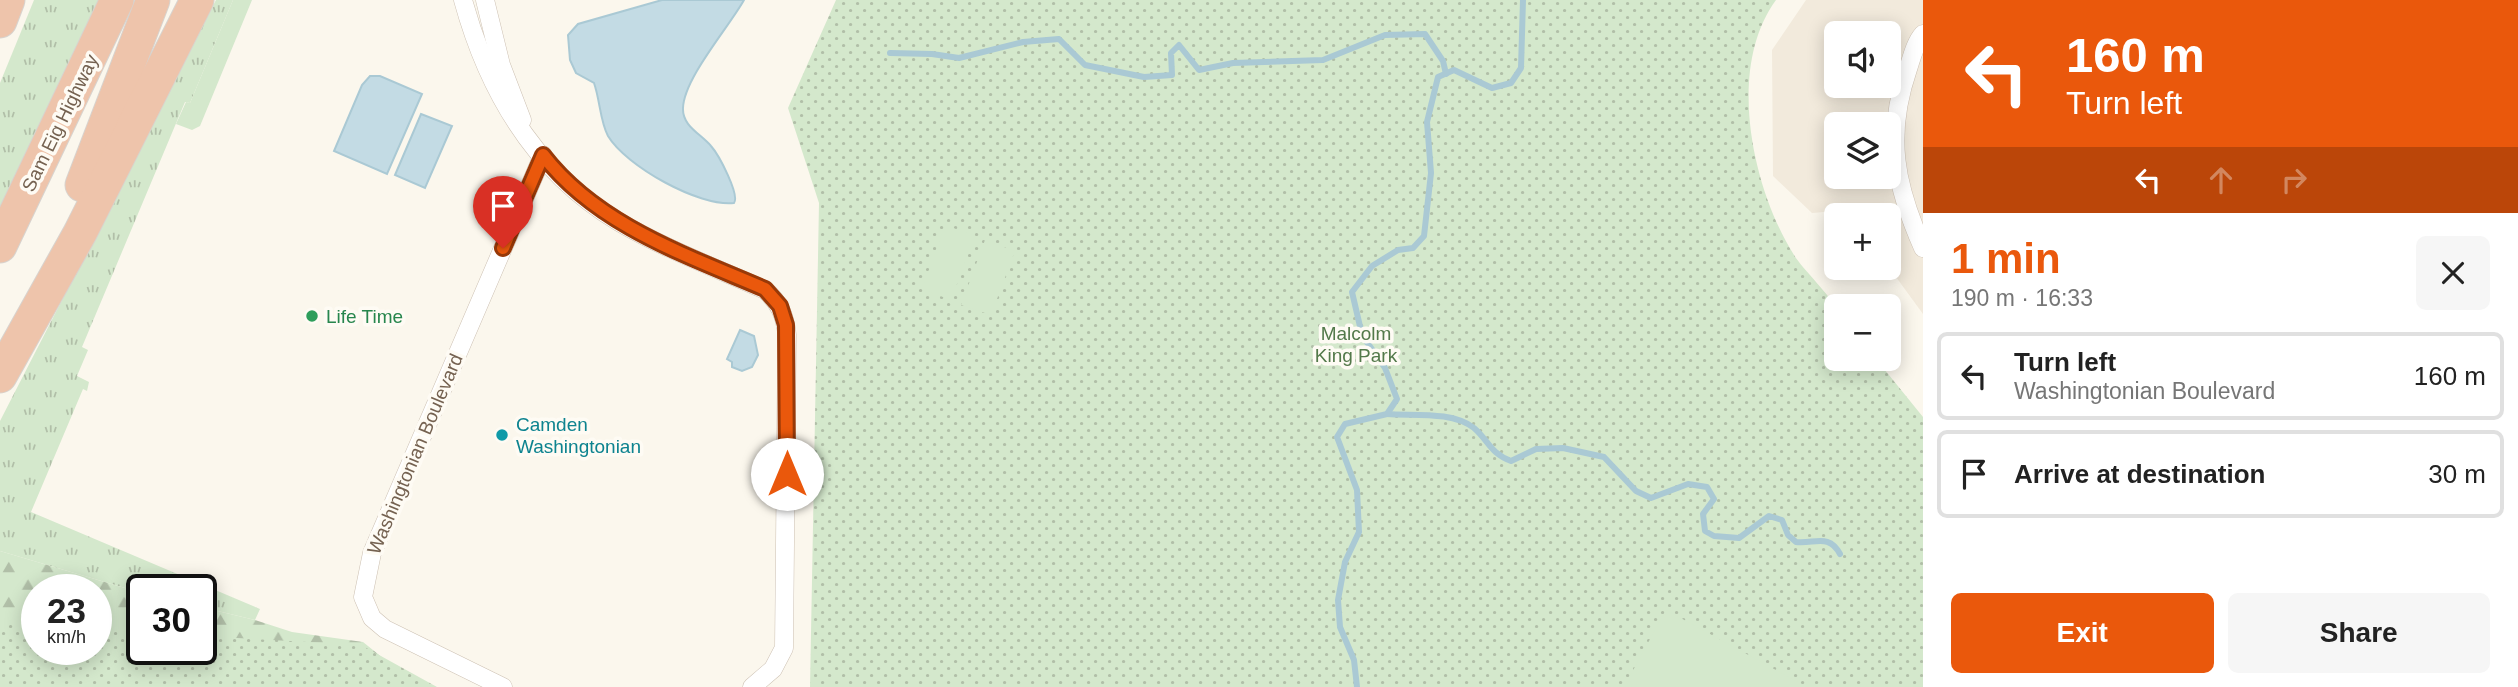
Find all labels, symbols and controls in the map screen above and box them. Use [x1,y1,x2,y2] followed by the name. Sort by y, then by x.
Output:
[1824,21,1901,371] map controls
[1824,21,1901,98] button: sound
[1951,28,2042,119] icon: left
[2066,28,2205,82] text: 160 m
[18,51,103,195] street label: Sam Eig Highway
[2066,85,2182,121] text: Turn left
[1824,112,1901,189] button: layers
[2129,161,2167,199] icon: left
[2202,161,2240,199] icon: ahead
[2275,161,2313,199] icon: right
[473,176,533,248] pin
[484,187,522,225] icon: arrive
[1824,203,1901,280] button: +
[1951,235,2061,282] text: 1 min
[2416,236,2490,310] button: close
[1951,285,2093,311] text: 190 m · 16:33
[1824,294,1901,371] button: −
[326,306,403,327] place label: Life Time
[304,308,320,324] marker: Life Time
[1315,323,1398,366] park label: Malcolm King Park
[2014,347,2116,377] text: Turn left
[363,351,467,557] street label: Washingtonian Boulevard
[1955,357,1993,395] icon: left
[2414,361,2486,391] text: 160 m
[2014,378,2275,404] text: Washingtonian Boulevard
[516,414,641,457] place label: Camden Washingtonian
[494,427,510,443] marker: Camden Washingtonian
[750,437,824,511] position arrow
[1955,455,1993,493] icon: arrive
[2014,459,2265,489] text: Arrive at destination
[2428,459,2486,489] text: 30 m
[126,574,217,665] speed limit sign: 30
[47,591,86,630] text: 23
[1951,593,2214,673] button: Exit
[2228,593,2490,673] button: Share
[47,627,86,647] text: km/h

